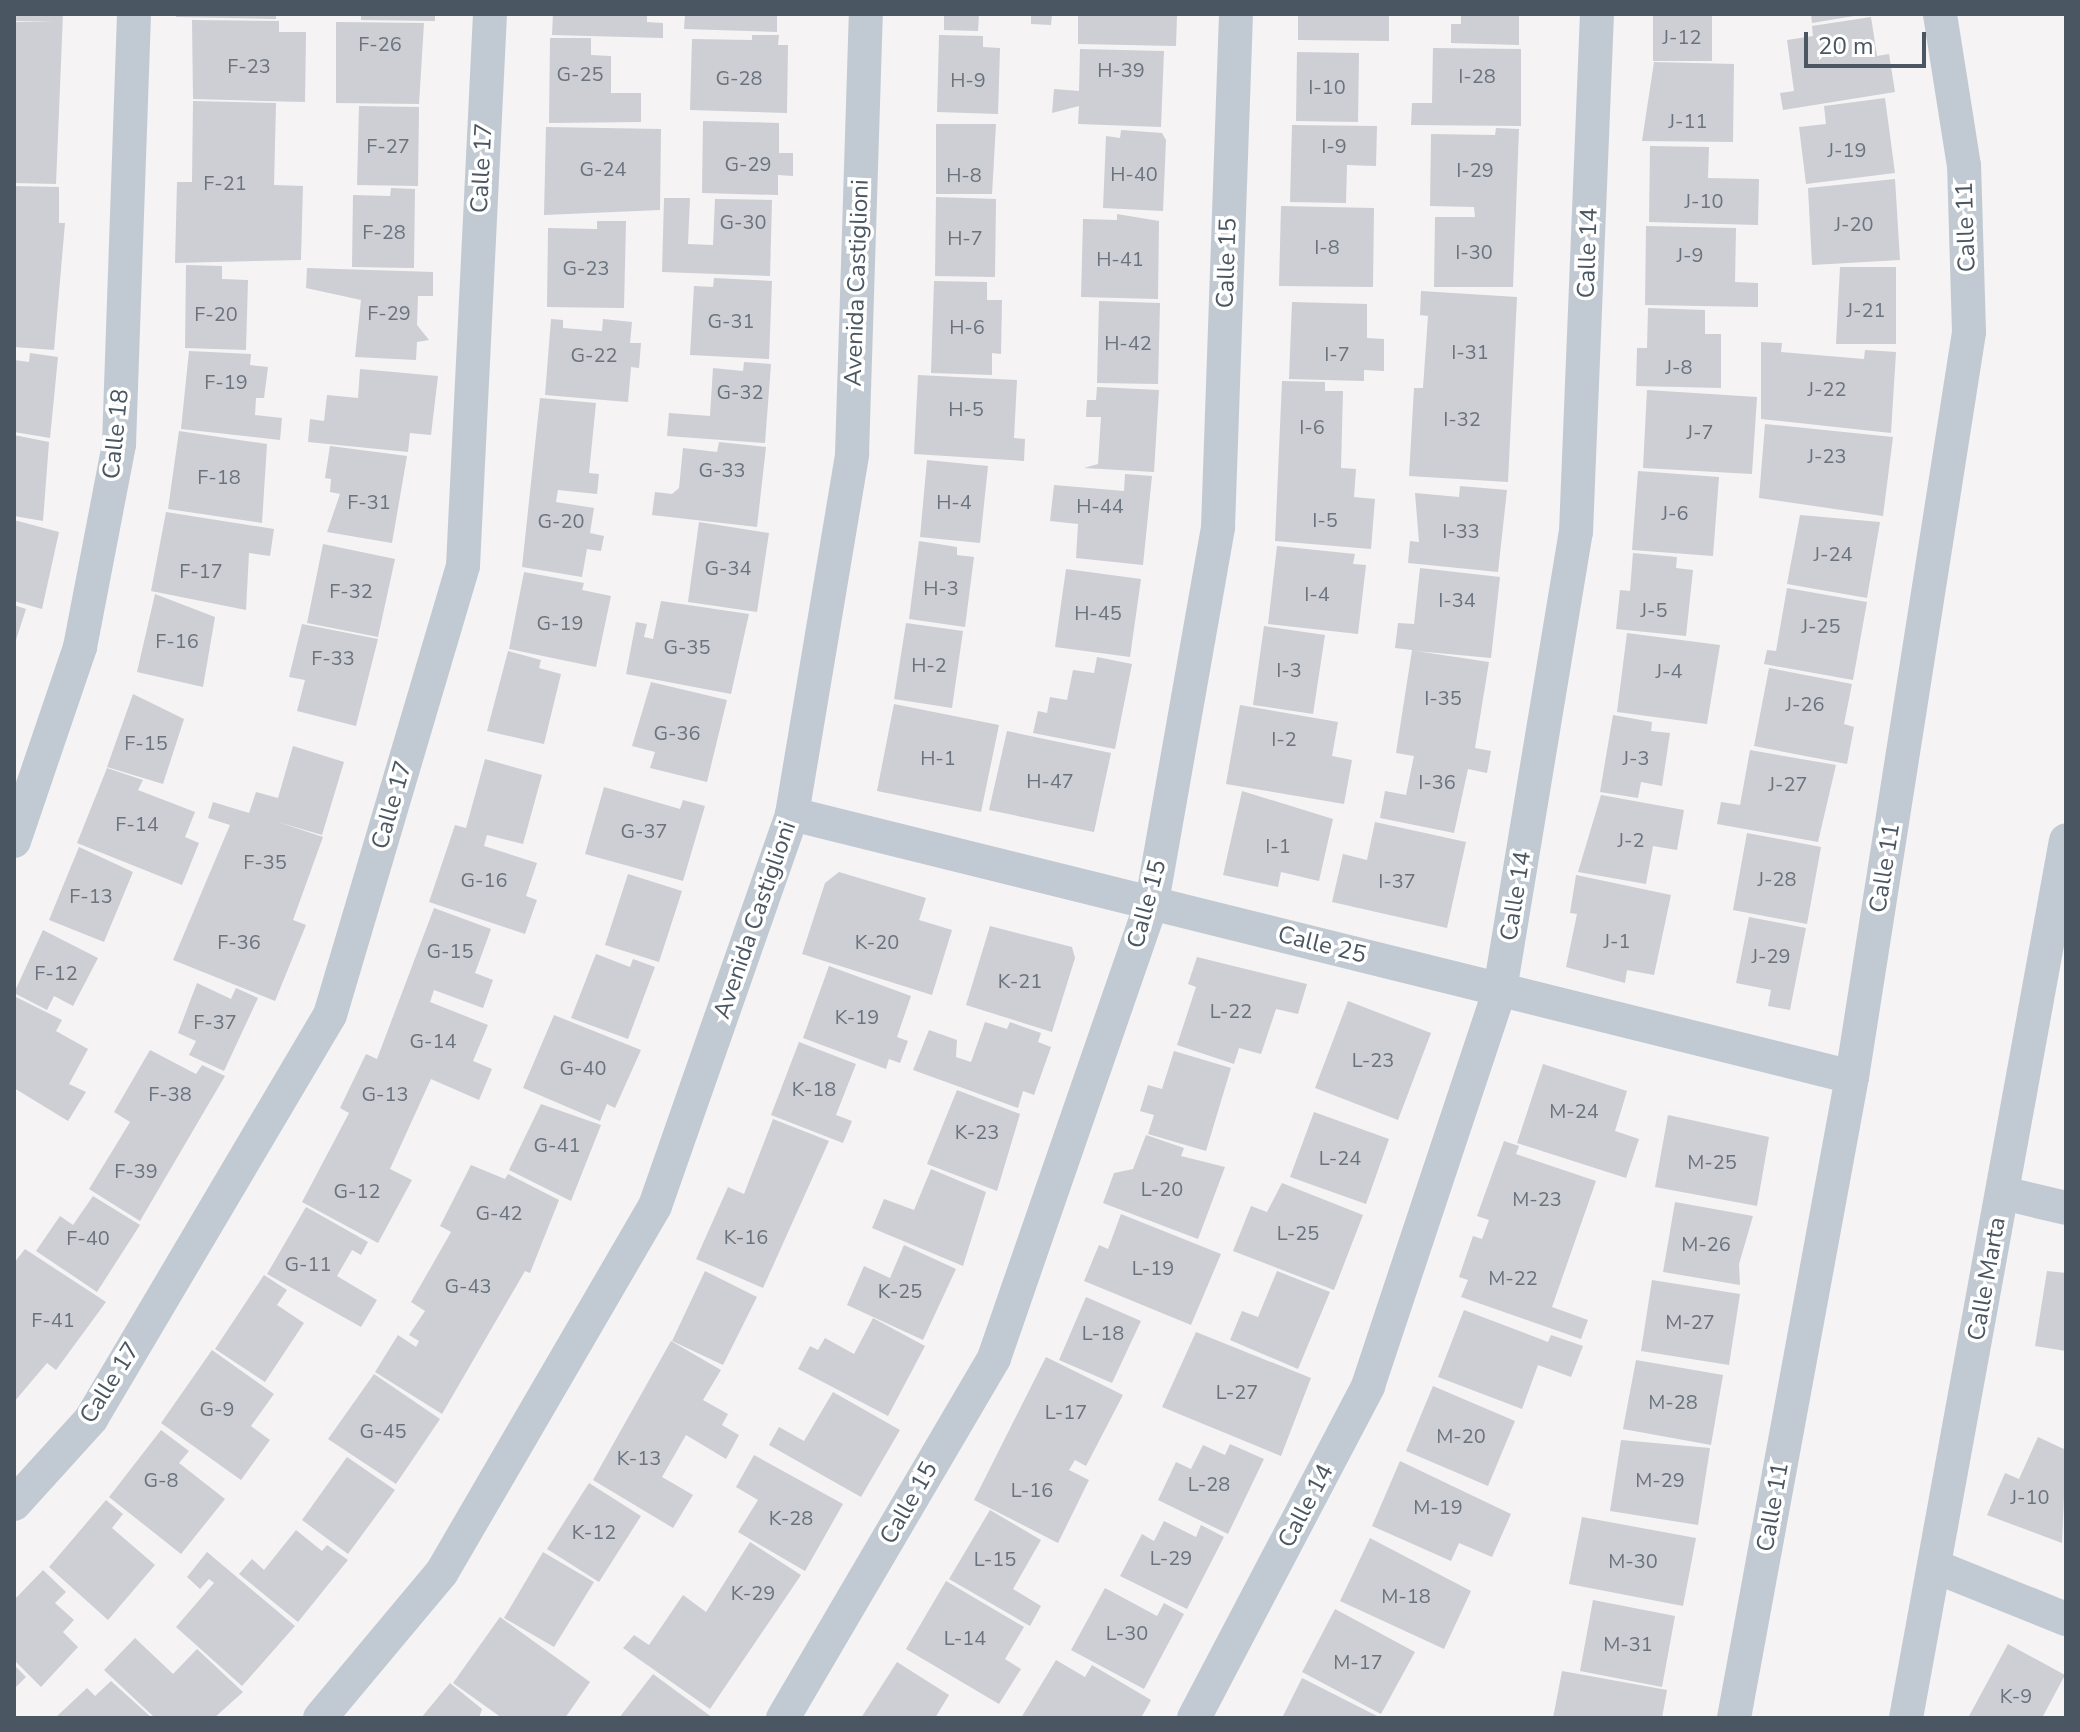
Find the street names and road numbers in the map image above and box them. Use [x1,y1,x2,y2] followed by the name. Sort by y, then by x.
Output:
[465,122,499,214] street label: Calle 17
[839,179,875,387] street label: Avenida Castiglioni
[1950,181,1982,273] street label: Calle 11
[1572,207,1604,299] street label: Calle 14
[1211,217,1243,309] street label: Calle 15
[97,388,135,480] street label: Calle 18
[366,758,418,852] street label: Calle 17
[708,817,802,1023] street label: Avenida Castiglioni
[1864,821,1906,915] street label: Calle 11
[1495,849,1537,943] street label: Calle 14
[1121,857,1173,951] street label: Calle 15
[1275,920,1369,970] street label: Calle 25
[1962,1215,2012,1343] street label: Calle Marta
[74,1337,146,1429] street label: Calle 17
[874,1457,944,1549] street label: Calle 15
[1272,1459,1340,1553] street label: Calle 14
[1751,1460,1795,1554] street label: Calle 11

